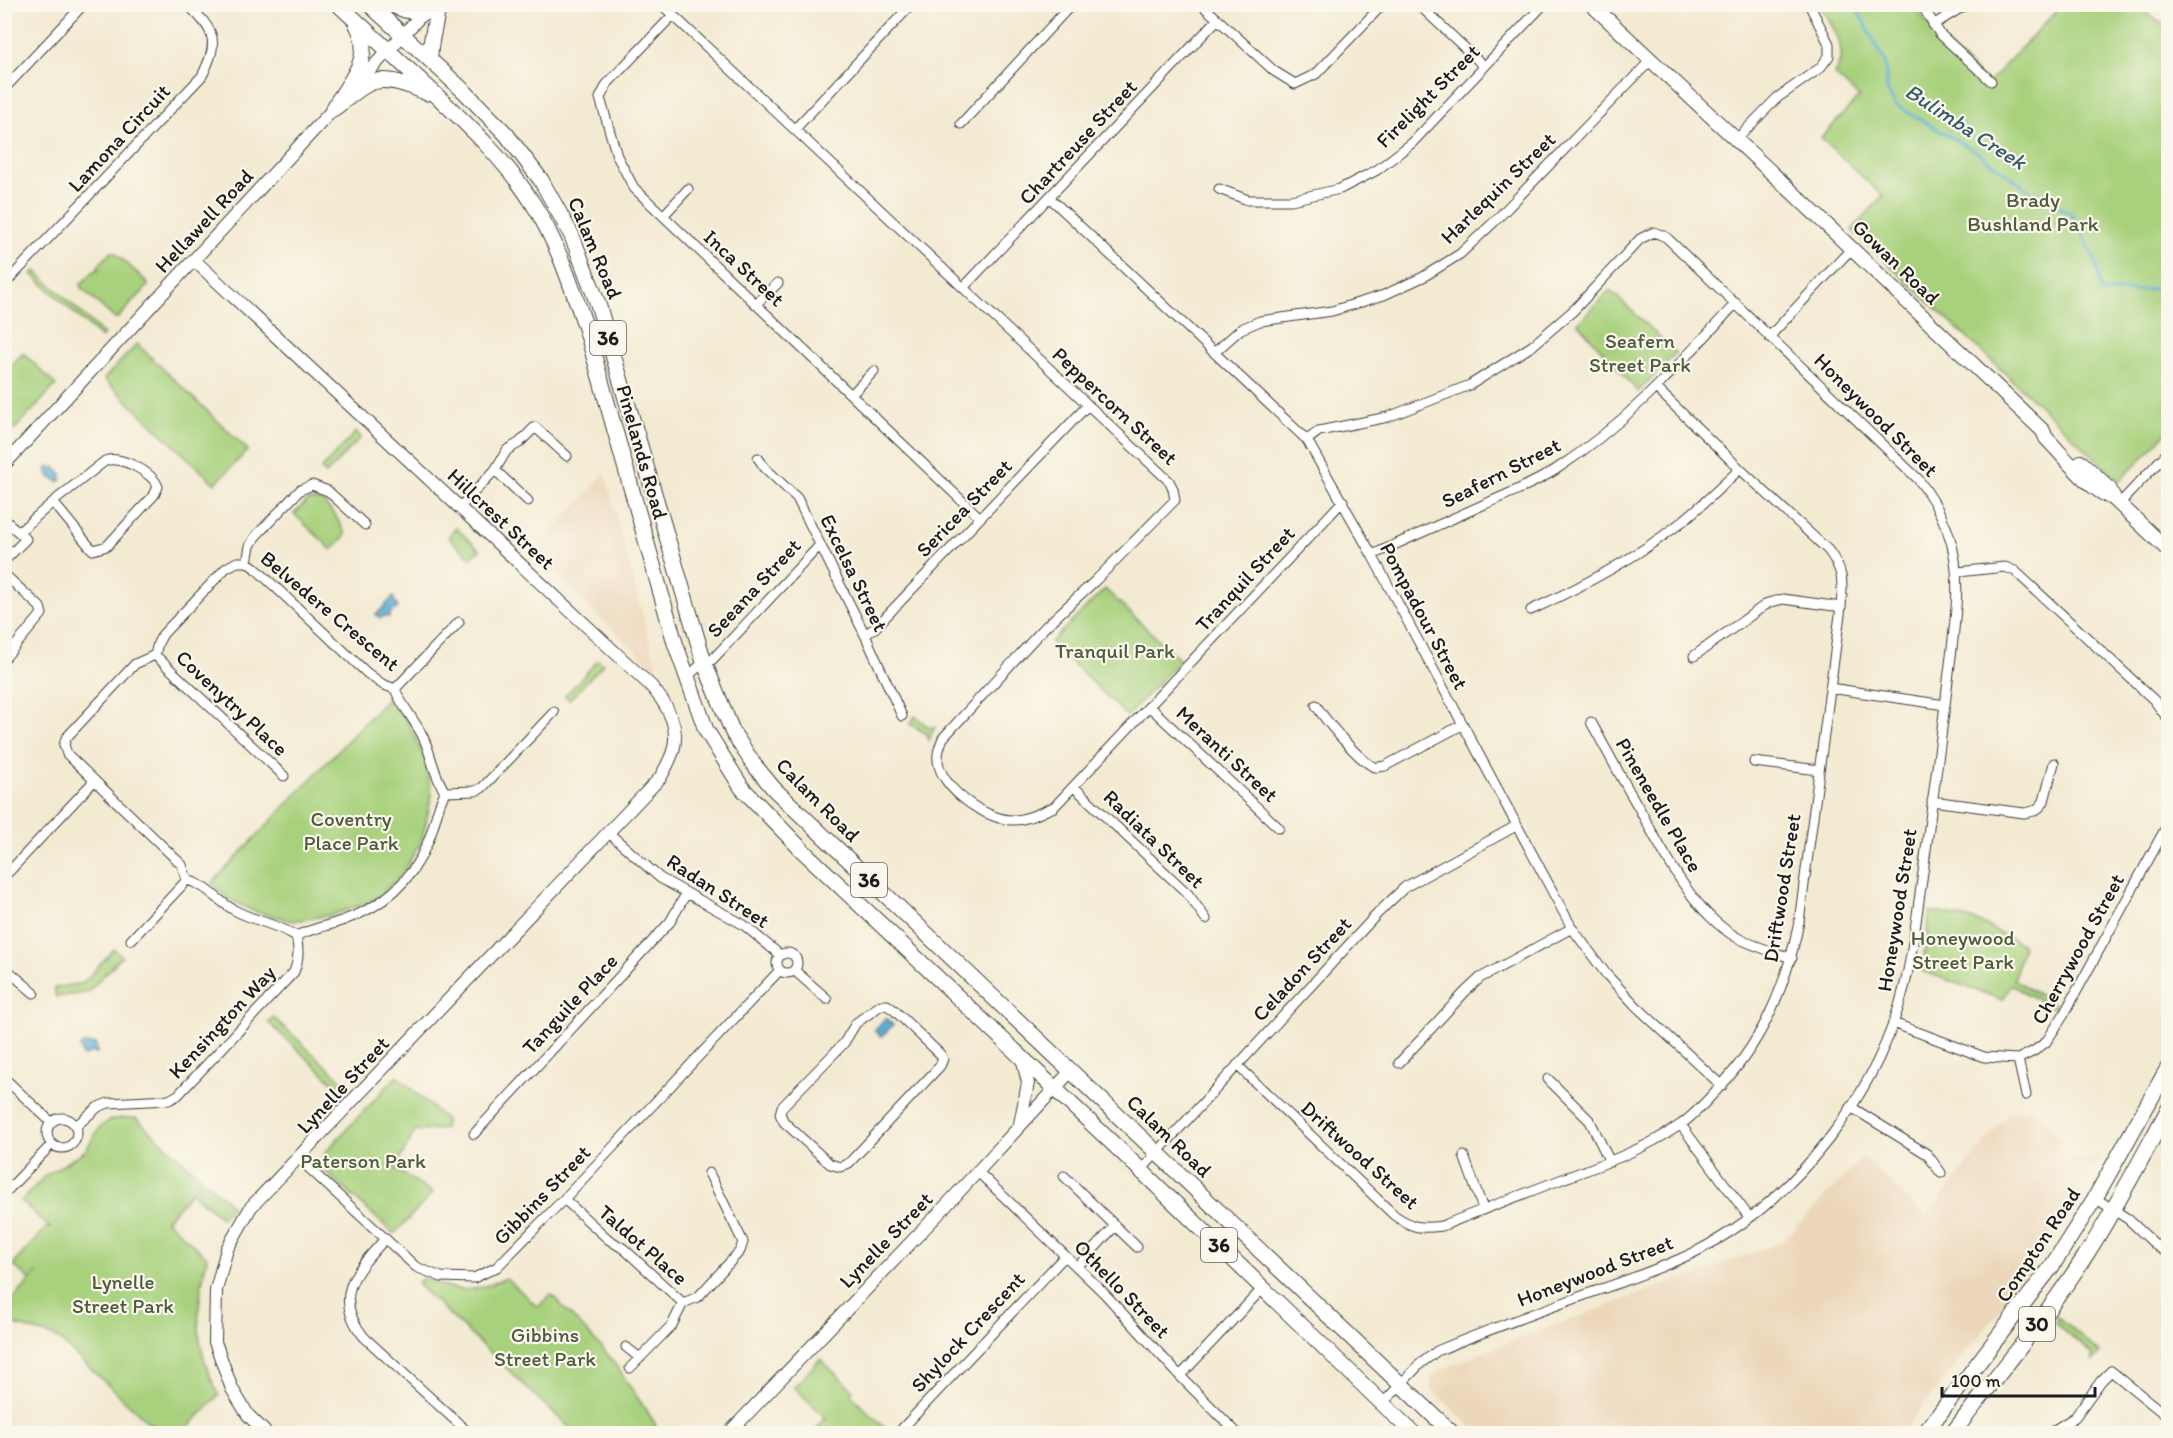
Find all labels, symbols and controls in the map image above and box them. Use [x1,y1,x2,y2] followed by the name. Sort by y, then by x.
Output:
[1371,39,1485,153] street label: Firelight Street
[1013,74,1142,209] street label: Chartreuse Street
[1900,77,2033,176] water label: Bulimba Creek
[62,78,175,197] street label: Lamona Circuit
[1435,126,1560,249] street label: Harlequin Street
[149,163,258,278] street label: Hellawell Road
[1967,187,2099,236] park label: Brady Bushland Park
[563,193,628,303] street label: Calam Road
[1847,214,1946,310] street label: Gowan Road
[699,224,790,311] street label: Inca Street
[590,321,626,355] road number: 36
[1589,328,1691,377] park label: Seafern Street Park
[1048,341,1183,470] street label: Peppercorn Street
[1809,347,1944,482] street label: Honeywood Street
[611,382,674,523] street label: Pinelands Road
[1437,432,1565,513] street label: Seafern Street
[911,453,1017,562] street label: Sericea Street
[443,463,560,575] street label: Hillcrest Street
[815,510,894,636] street label: Excelsa Street
[1190,521,1300,636] street label: Tranquil Street
[701,533,806,642] street label: Seeana Street
[1375,538,1474,694] street label: Pompadour Street
[256,545,405,676] street label: Belvedere Crescent
[1055,638,1175,663] park label: Tranquil Park
[171,644,294,761] street label: Covenytry Place
[1171,700,1283,807] street label: Meranti Street
[1611,733,1708,877] street label: Pineneedle Place
[771,752,866,847] street label: Calam Road
[1099,784,1210,893] street label: Radiata Street
[303,806,399,855] park label: Coventry Place Park
[1757,812,1806,964] street label: Driftwood Street
[1871,826,1922,993] street label: Honeywood Street
[662,848,774,933] street label: Radan Street
[851,863,887,897] road number: 36
[2026,869,2129,1028] street label: Cherrywood Street
[1247,911,1356,1026] street label: Celadon Street
[1911,925,2016,974] park label: Honeywood Street Park
[517,948,623,1059] street label: Tanguile Place
[163,960,281,1083] street label: Kensington Way
[291,1031,394,1138] street label: Lynelle Street
[1122,1089,1217,1183] street label: Calam Road
[1296,1095,1425,1214] street label: Driftwood Street
[488,1140,595,1250] street label: Gibbins Street
[300,1148,426,1173] park label: Paterson Park
[1990,1183,2085,1307] street label: Compton Road
[834,1186,938,1293] street label: Lynelle Street
[594,1199,693,1290] street label: Taldot Place
[1201,1228,1237,1262] road number: 36
[1513,1229,1676,1312] street label: Honeywood Street
[1069,1234,1176,1343] street label: Othello Street
[905,1266,1030,1397] street label: Shylock Crescent
[72,1269,174,1318] park label: Lynelle Street Park
[2019,1307,2055,1341] road number: 30
[494,1322,596,1371] park label: Gibbins Street Park
[1942,1360,2095,1398] scale bar
[1951,1370,2001,1392] text: 100 m

